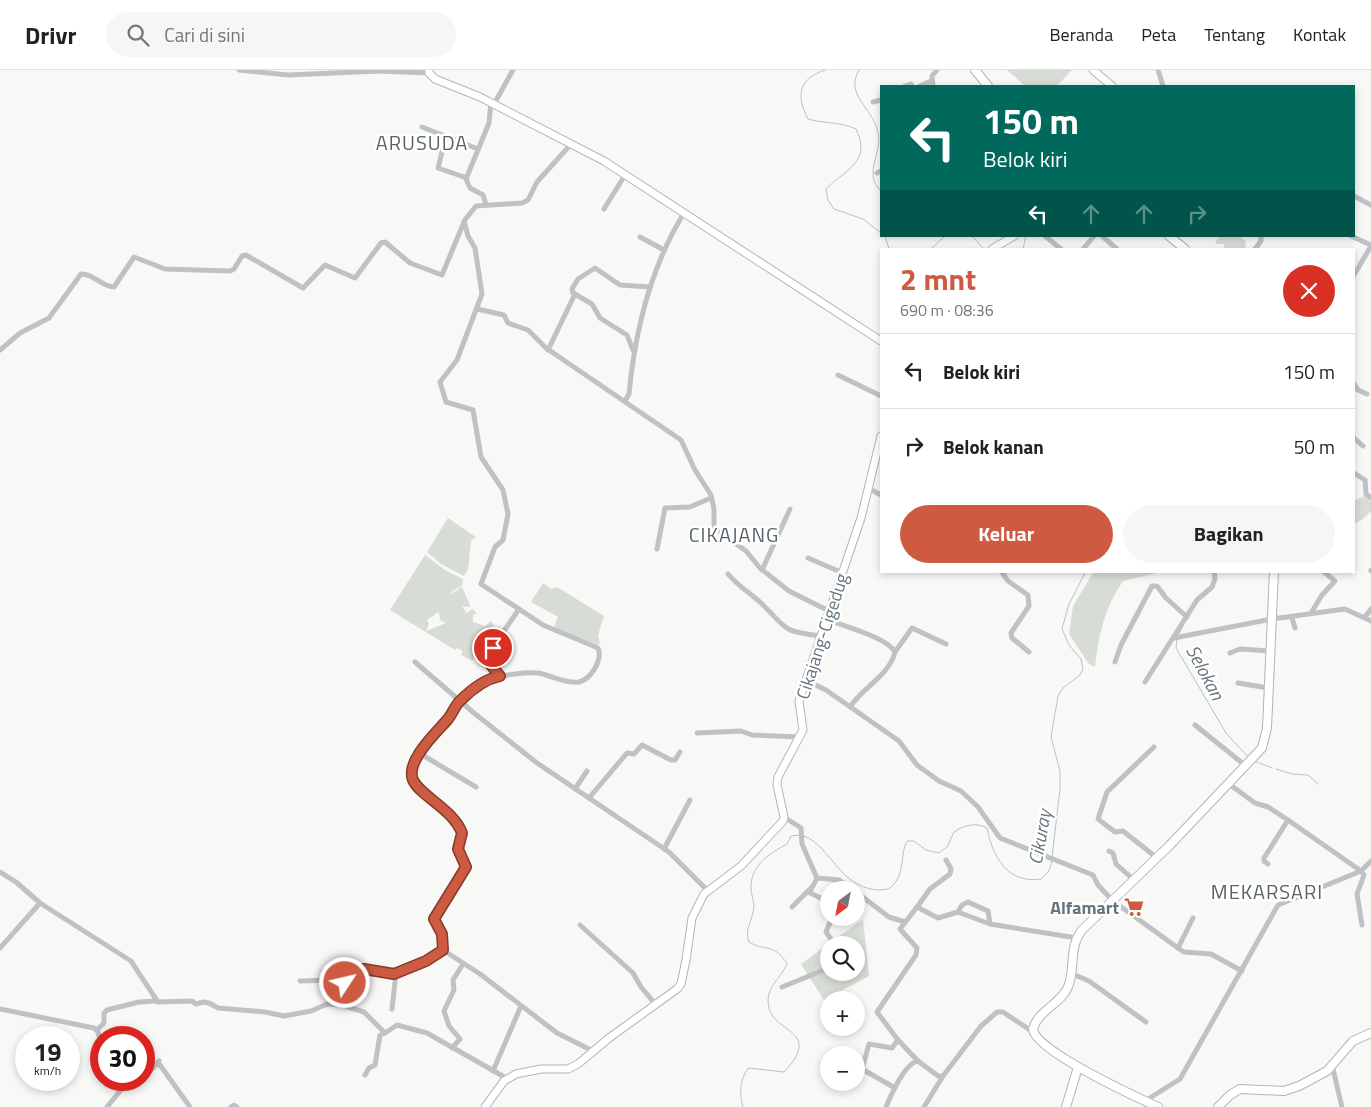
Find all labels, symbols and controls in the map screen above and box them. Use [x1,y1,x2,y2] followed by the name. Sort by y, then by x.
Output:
[106,12,456,57] search box
[25,17,76,53] text: Drivr
[164,20,245,49] text: Cari di sini
[124,21,152,49] icon: search
[1050,21,1113,48] text: Beranda
[1141,21,1176,48] text: Peta
[1204,21,1265,48] text: Tentang
[1293,21,1346,48] text: Kontak
[983,94,1079,148] text: 150 m
[900,105,965,170] icon: left
[376,127,468,158] district label: ARUSUDA
[983,142,1068,176] text: Belok kiri
[1024,200,1052,228] icon: left
[1077,200,1105,228] icon: ahead
[1130,200,1158,228] icon: ahead
[1183,200,1211,228] icon: right
[900,256,976,302] text: 2 mnt
[1283,265,1335,317] button: close
[900,298,994,322] text: 690 m · 08:36
[900,357,928,385] icon: left
[943,357,1020,386] text: Belok kiri
[1283,357,1335,386] text: 150 m
[900,432,928,460] icon: right
[943,432,1044,461] text: Belok kanan
[1294,432,1335,461] text: 50 m
[900,505,1113,563] button: Keluar
[1123,505,1335,563] button: Bagikan
[689,519,779,550] district label: CIKAJANG
[789,569,855,703] street label: Cikajang-Cigedug
[472,627,514,669] pin
[479,634,507,662] icon: arrive
[1179,639,1233,705] water label: Selokan
[1020,805,1058,867] water label: Cikuray
[1211,876,1323,907] district label: MEKARSARI
[820,881,865,926] north arrow
[820,881,865,1091] map controls
[1050,894,1119,921] place label: Alfamart
[1123,896,1145,918] supermarket icon: Alfamart
[820,936,865,981] button: search
[318,956,370,1008] position arrow
[820,991,865,1036] button: +
[90,1026,155,1091] speed limit sign: 30
[33,1033,62,1071] text: 19
[820,1046,865,1091] button: −
[34,1061,61,1080] text: km/h

